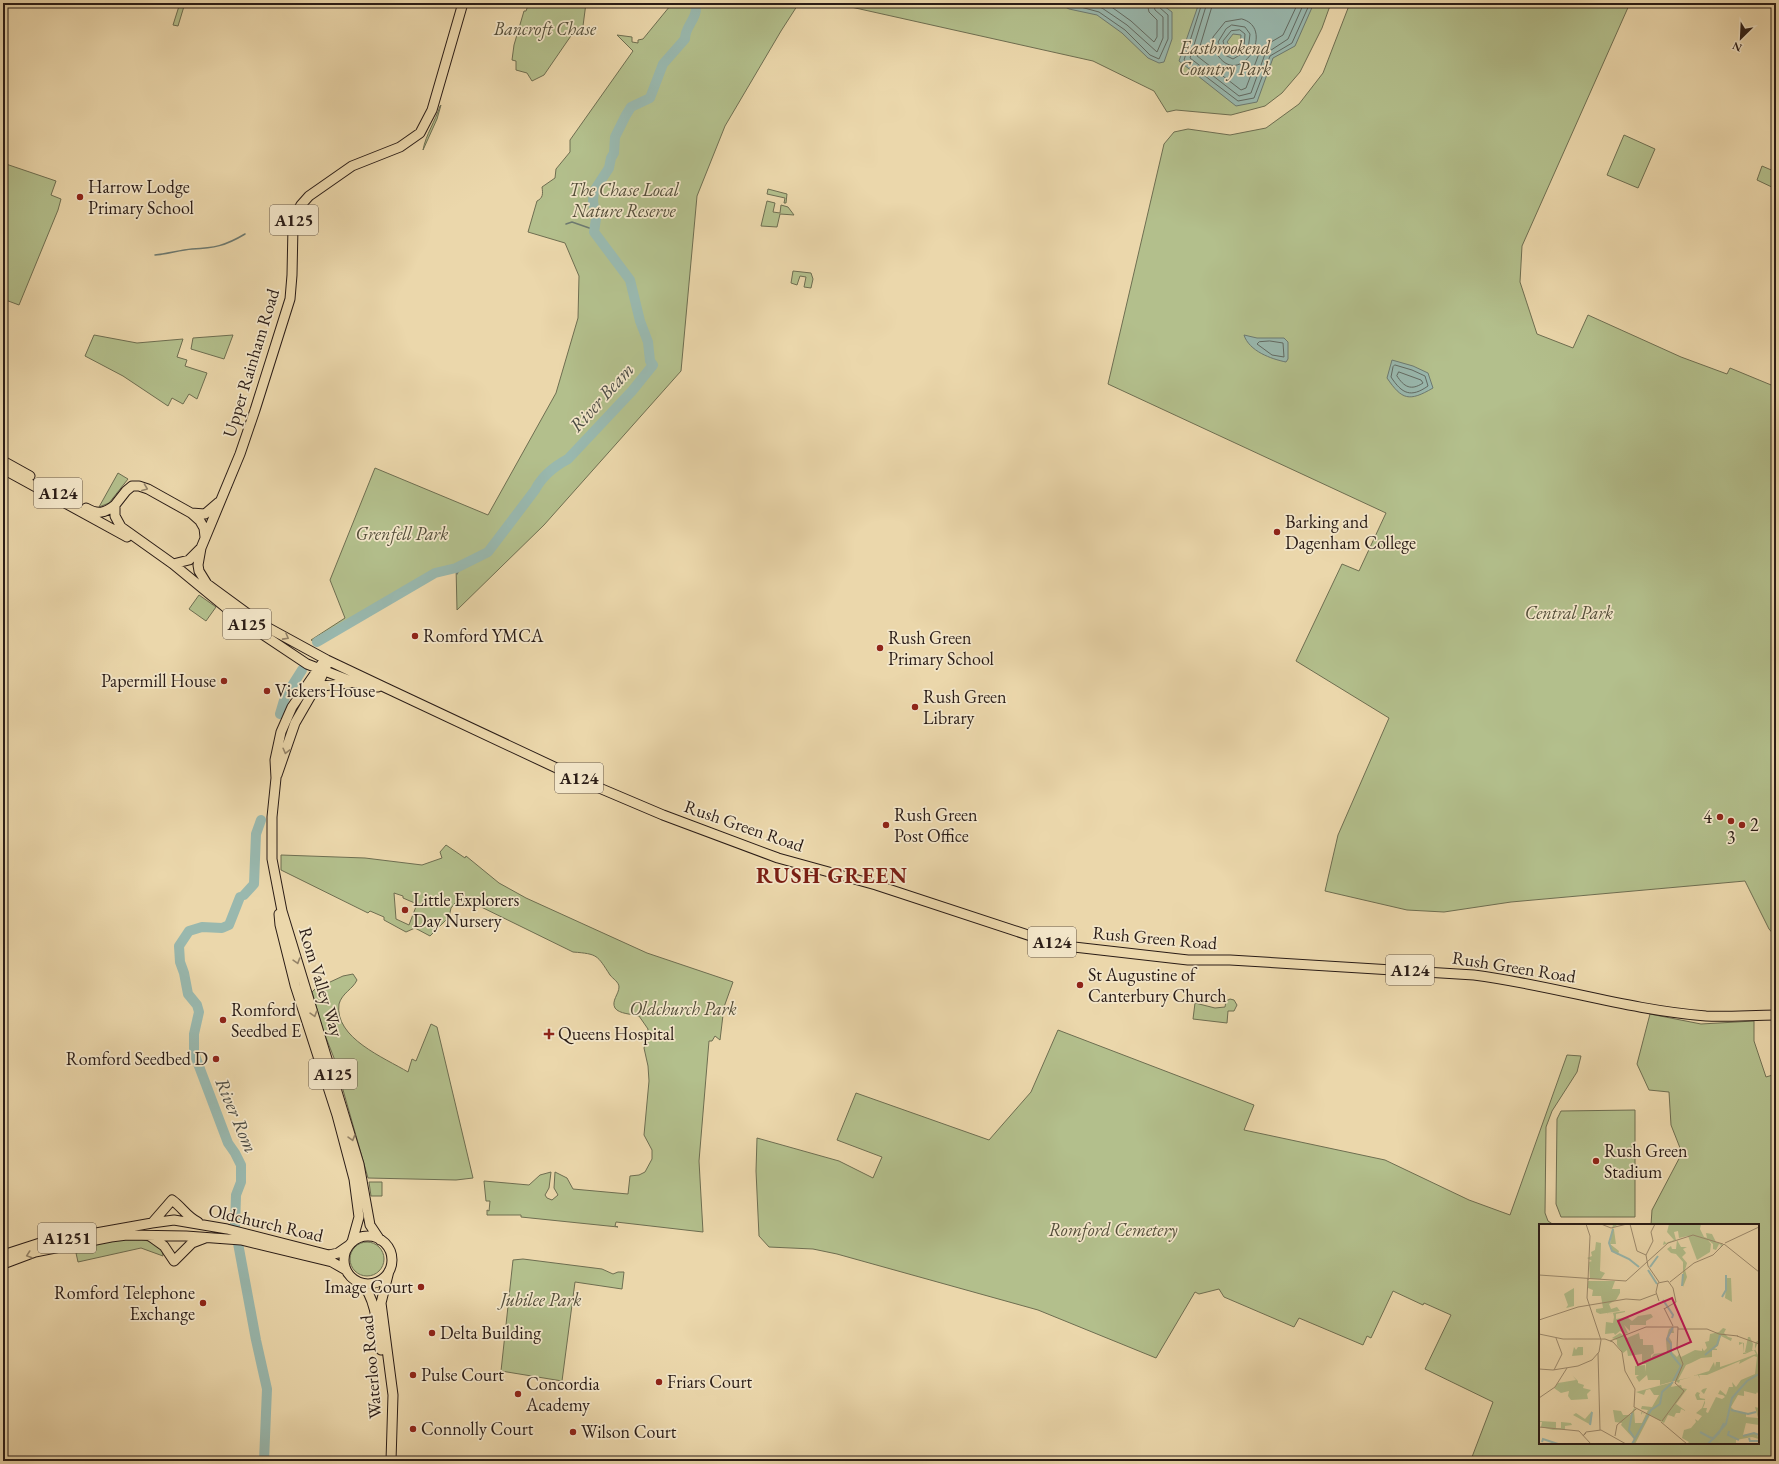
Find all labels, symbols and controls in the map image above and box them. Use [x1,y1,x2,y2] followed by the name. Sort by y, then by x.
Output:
[493,17,597,41] park label: Bancroft Chase
[1721,18,1761,58] north arrow
[1179,36,1271,81] park label: Eastbrookend Country Park
[1730,39,1744,55] text: N
[88,175,194,219] place label: Harrow Lodge Primary School
[569,178,680,222] park label: The Chase Local Nature Reserve
[75,192,85,202] marker: Harrow Lodge Primary School
[270,205,318,235] road number: A125
[217,285,284,440] street label: Upper Rainham Road
[564,357,639,437] water label: River Beam
[34,478,82,508] road number: A124
[142,484,149,492] one-way arrow
[1285,510,1416,554] place label: Barking and Dagenham College
[356,522,448,546] park label: Grenfell Park
[1272,527,1282,537] marker: Barking and Dagenham College
[1525,601,1613,624] park label: Central Park
[223,609,271,639] road number: A125
[423,624,544,647] place label: Romford YMCA
[888,626,994,670] place label: Rush Green Primary School
[410,631,420,641] marker: Romford YMCA
[282,632,289,640] one-way arrow
[875,643,885,653] marker: Rush Green Primary School
[101,669,216,692] place label: Papermill House
[219,676,229,686] marker: Papermill House
[275,679,375,702] place label: Vickers House
[923,685,1007,729] place label: Rush Green Library
[262,686,272,696] marker: Vickers House
[910,702,920,712] marker: Rush Green Library
[282,748,290,754] one-way arrow
[555,763,603,793] road number: A124
[681,794,808,857] street label: Rush Green Road
[894,803,978,847] place label: Rush Green Post Office
[1703,805,1712,828] place label: 4
[1715,812,1725,822] marker: 4
[1750,813,1759,836] place label: 2
[1726,816,1736,826] marker: 3
[881,820,891,830] marker: Rush Green Post Office
[1737,820,1747,830] marker: 2
[1727,826,1735,849] place label: 3
[756,861,908,890] district label: RUSH GREEN
[413,888,519,932] place label: Little Explorers Day Nursery
[400,905,410,915] marker: Little Explorers Day Nursery
[1092,921,1219,954] street label: Rush Green Road
[294,924,349,1040] street label: Rom Valley Way
[1028,927,1076,957] road number: A124
[1451,945,1578,988] street label: Rush Green Road
[1386,955,1434,985] road number: A124
[293,958,301,965] one-way arrow
[1088,963,1227,1007] place label: St Augustine of Canterbury Church
[1075,980,1085,990] marker: St Augustine of Canterbury Church
[629,997,737,1020] park label: Oldchurch Park
[231,998,301,1042] place label: Romford Seedbed E
[309,1010,318,1017] one-way arrow
[218,1015,228,1025] marker: Romford Seedbed E
[558,1022,674,1045] place label: Queens Hospital
[543,1028,555,1040] marker: Queens Hospital
[66,1047,208,1070] place label: Romford Seedbed D
[211,1054,221,1064] marker: Romford Seedbed D
[309,1059,357,1089] road number: A125
[210,1074,264,1157] water label: River Rom
[347,1134,356,1141] one-way arrow
[1604,1139,1688,1183] place label: Rush Green Stadium
[1591,1156,1601,1166] marker: Rush Green Stadium
[206,1198,327,1247] street label: Oldchurch Road
[1048,1218,1178,1242] park label: Romford Cemetery
[38,1223,96,1253] road number: A1251
[1539,1224,1759,1444] inset map
[25,1250,32,1258] one-way arrow
[324,1275,413,1298] place label: Image Court
[54,1281,195,1325] place label: Romford Telephone Exchange
[416,1282,426,1292] marker: Image Court
[497,1288,581,1311] park label: Jubilee Park
[198,1298,208,1308] marker: Romford Telephone Exchange
[354,1313,386,1420] street label: Waterloo Road
[440,1321,541,1344] place label: Delta Building
[427,1328,437,1338] marker: Delta Building
[421,1363,504,1386] place label: Pulse Court
[408,1370,418,1380] marker: Pulse Court
[667,1370,752,1393] place label: Friars Court
[525,1372,601,1416] place label: Concordia Academy
[654,1377,664,1387] marker: Friars Court
[513,1389,523,1399] marker: Concordia Academy
[421,1417,534,1440] place label: Connolly Court
[581,1420,677,1443] place label: Wilson Court
[408,1424,418,1434] marker: Connolly Court
[568,1427,578,1437] marker: Wilson Court

